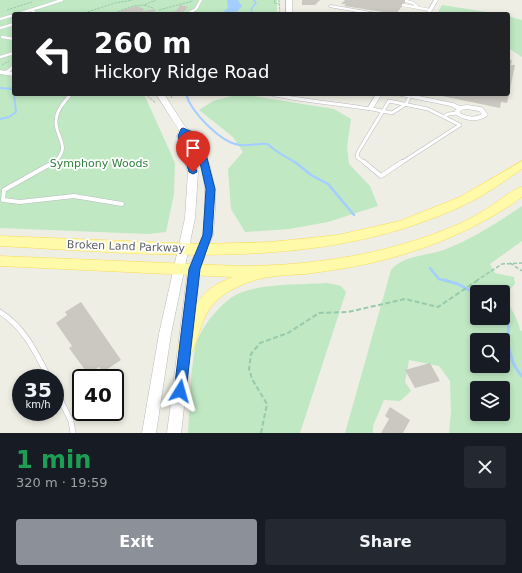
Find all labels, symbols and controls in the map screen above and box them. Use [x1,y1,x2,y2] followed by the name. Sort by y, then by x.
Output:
[94,27,191,60] text: 260 m
[28,28,80,80] icon: left
[94,61,269,82] text: Hickory Ridge Road
[176,131,210,172] pin
[182,137,204,159] icon: arrive
[50,157,148,170] park label: Symphony Woods
[67,238,186,255] street label: Broken Land Parkway
[470,285,510,421] map controls
[470,285,510,325] button: sound
[470,333,510,373] button: search
[72,369,124,421] speed limit sign: 40
[159,370,201,412] position arrow
[24,378,52,402] text: 35
[470,381,510,421] button: layers
[25,399,51,410] text: km/h
[16,446,91,474] text: 1 min
[464,446,506,488] button: close
[16,475,107,490] text: 320 m · 19:59
[16,519,257,565] button: Exit
[265,519,506,565] button: Share

